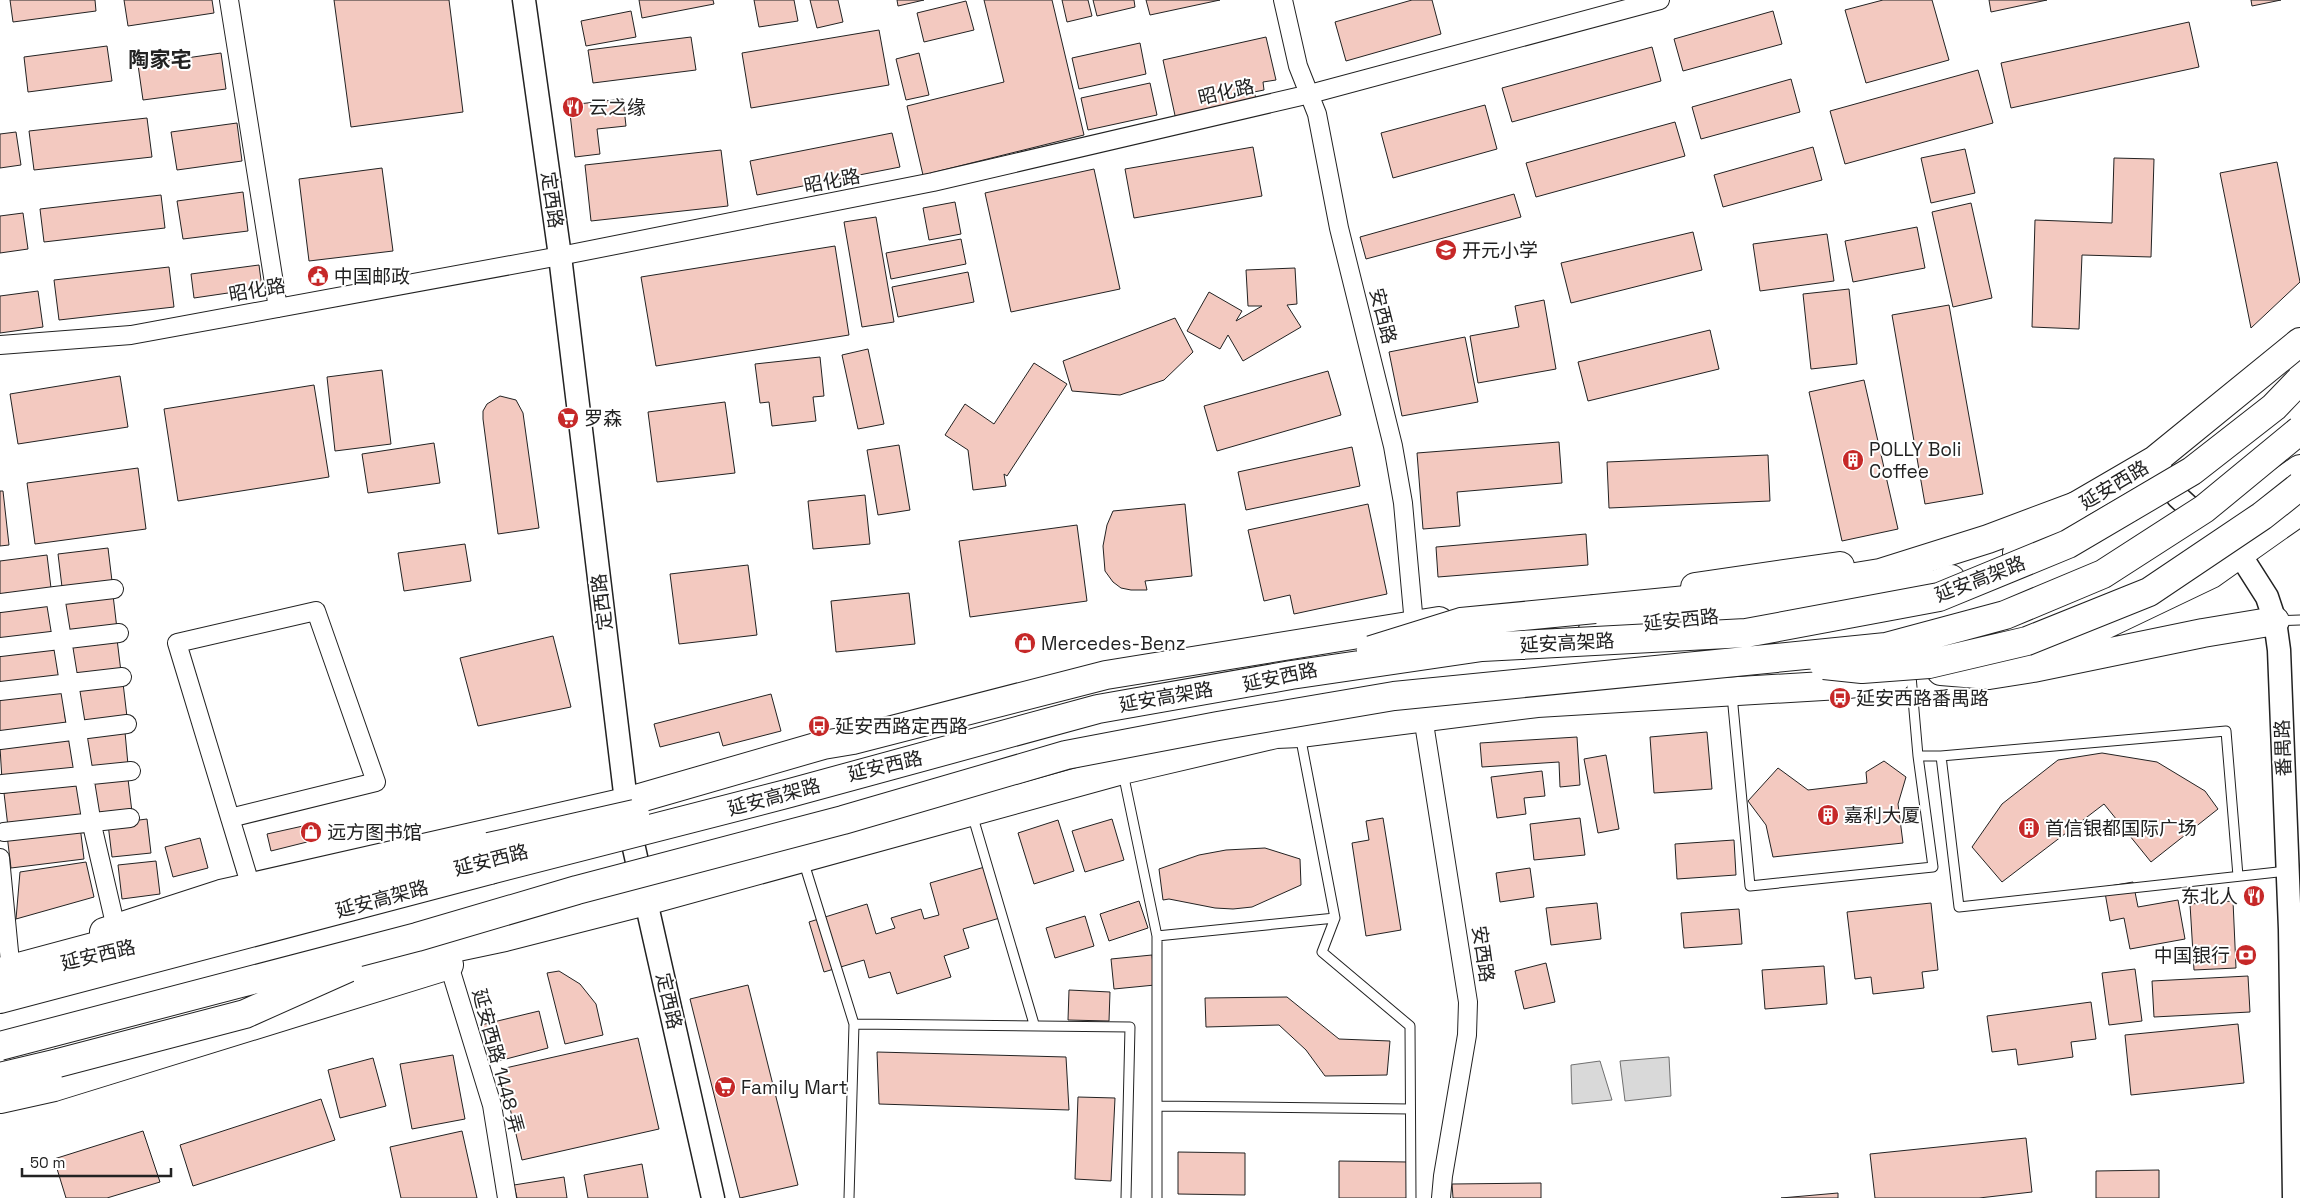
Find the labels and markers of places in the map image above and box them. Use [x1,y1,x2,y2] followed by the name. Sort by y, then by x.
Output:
[561,95,585,119] restaurant icon: 云之缘
[589,95,646,120] place label: 云之缘
[1434,238,1458,262] school or university icon: 开元小学
[1462,238,1538,263] place label: 开元小学
[306,264,330,288] public building icon: 中国邮政
[334,264,410,289] place label: 中国邮政
[556,406,580,430] supermarket icon: 罗森
[584,406,622,431] place label: 罗森
[1869,437,1961,484] place label: POLLY Boli Coffee
[1841,448,1865,472] building icon: POLLY Boli Coffee
[1013,631,1037,655] shop icon: Mercedes-Benz
[1041,631,1186,656] place label: Mercedes-Benz
[1828,686,1852,710] bus stop icon: 延安西路番禺路
[1856,686,1989,711] place label: 延安西路番禺路
[807,714,831,738] bus stop icon: 延安西路定西路
[835,714,968,739] place label: 延安西路定西路
[1816,803,1840,827] building icon: 嘉利大厦
[1844,803,1920,828] place label: 嘉利大厦
[2017,816,2041,840] building icon: 首信银都国际广场
[2045,816,2197,841] place label: 首信银都国际广场
[299,820,323,844] shop icon: 远方图书馆
[327,820,422,845] place label: 远方图书馆
[2181,884,2238,909] place label: 东北人
[2242,884,2266,908] restaurant icon: 东北人
[2154,943,2230,968] place label: 中国银行
[2234,943,2258,967] bank icon: 中国银行
[713,1075,737,1099] supermarket icon: Family Mart
[741,1075,847,1100] place label: Family Mart

